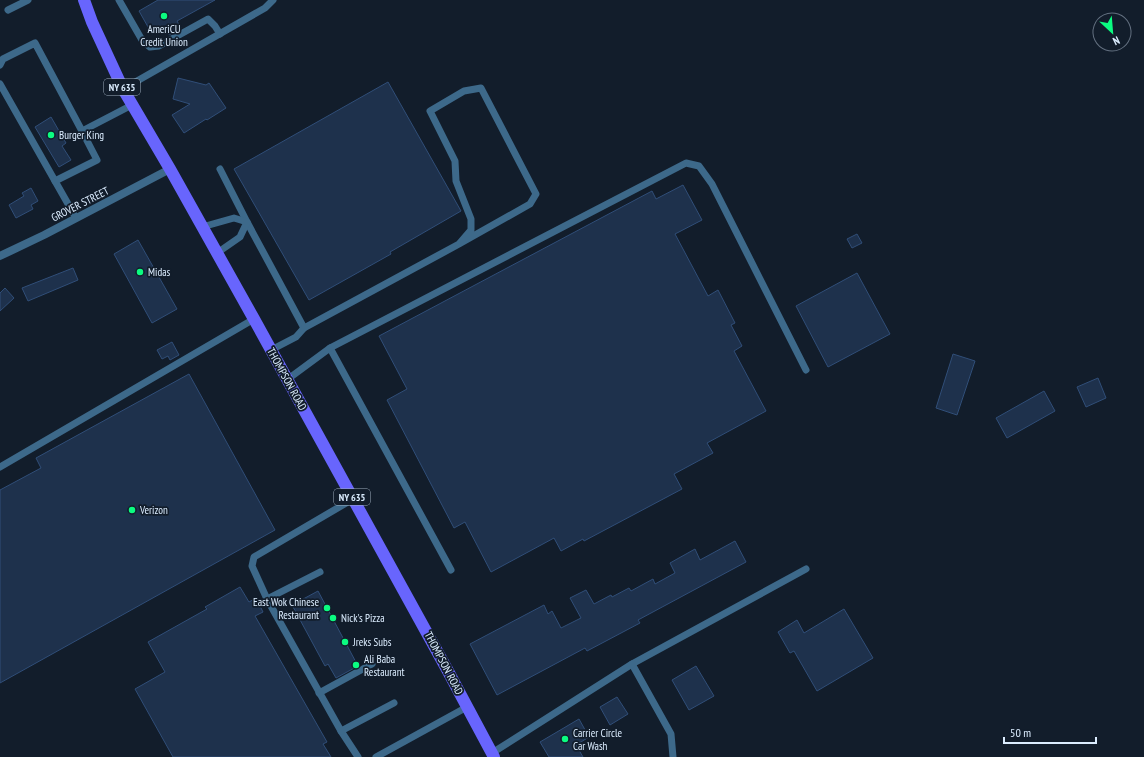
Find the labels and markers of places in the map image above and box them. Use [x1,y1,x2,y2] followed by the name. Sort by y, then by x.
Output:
[159,11,169,21] marker: AmeriCU Credit Union
[140,22,188,49] place label: AmeriCU Credit Union
[59,128,104,142] place label: Burger King
[46,130,56,140] marker: Burger King
[148,265,171,279] place label: Midas
[135,267,145,277] marker: Midas
[139,503,168,517] place label: Verizon
[127,505,137,515] marker: Verizon
[253,595,319,622] place label: East Wok Chinese Restaurant
[322,603,332,613] marker: East Wok Chinese Restaurant
[341,611,385,625] place label: Nick's Pizza
[328,613,338,623] marker: Nick's Pizza
[352,635,392,649] place label: Jreks Subs
[340,637,350,647] marker: Jreks Subs
[364,652,405,679] place label: Ali Baba Restaurant
[351,660,361,670] marker: Ali Baba Restaurant
[573,726,623,753] place label: Carrier Circle Car Wash
[560,734,570,744] marker: Carrier Circle Car Wash

